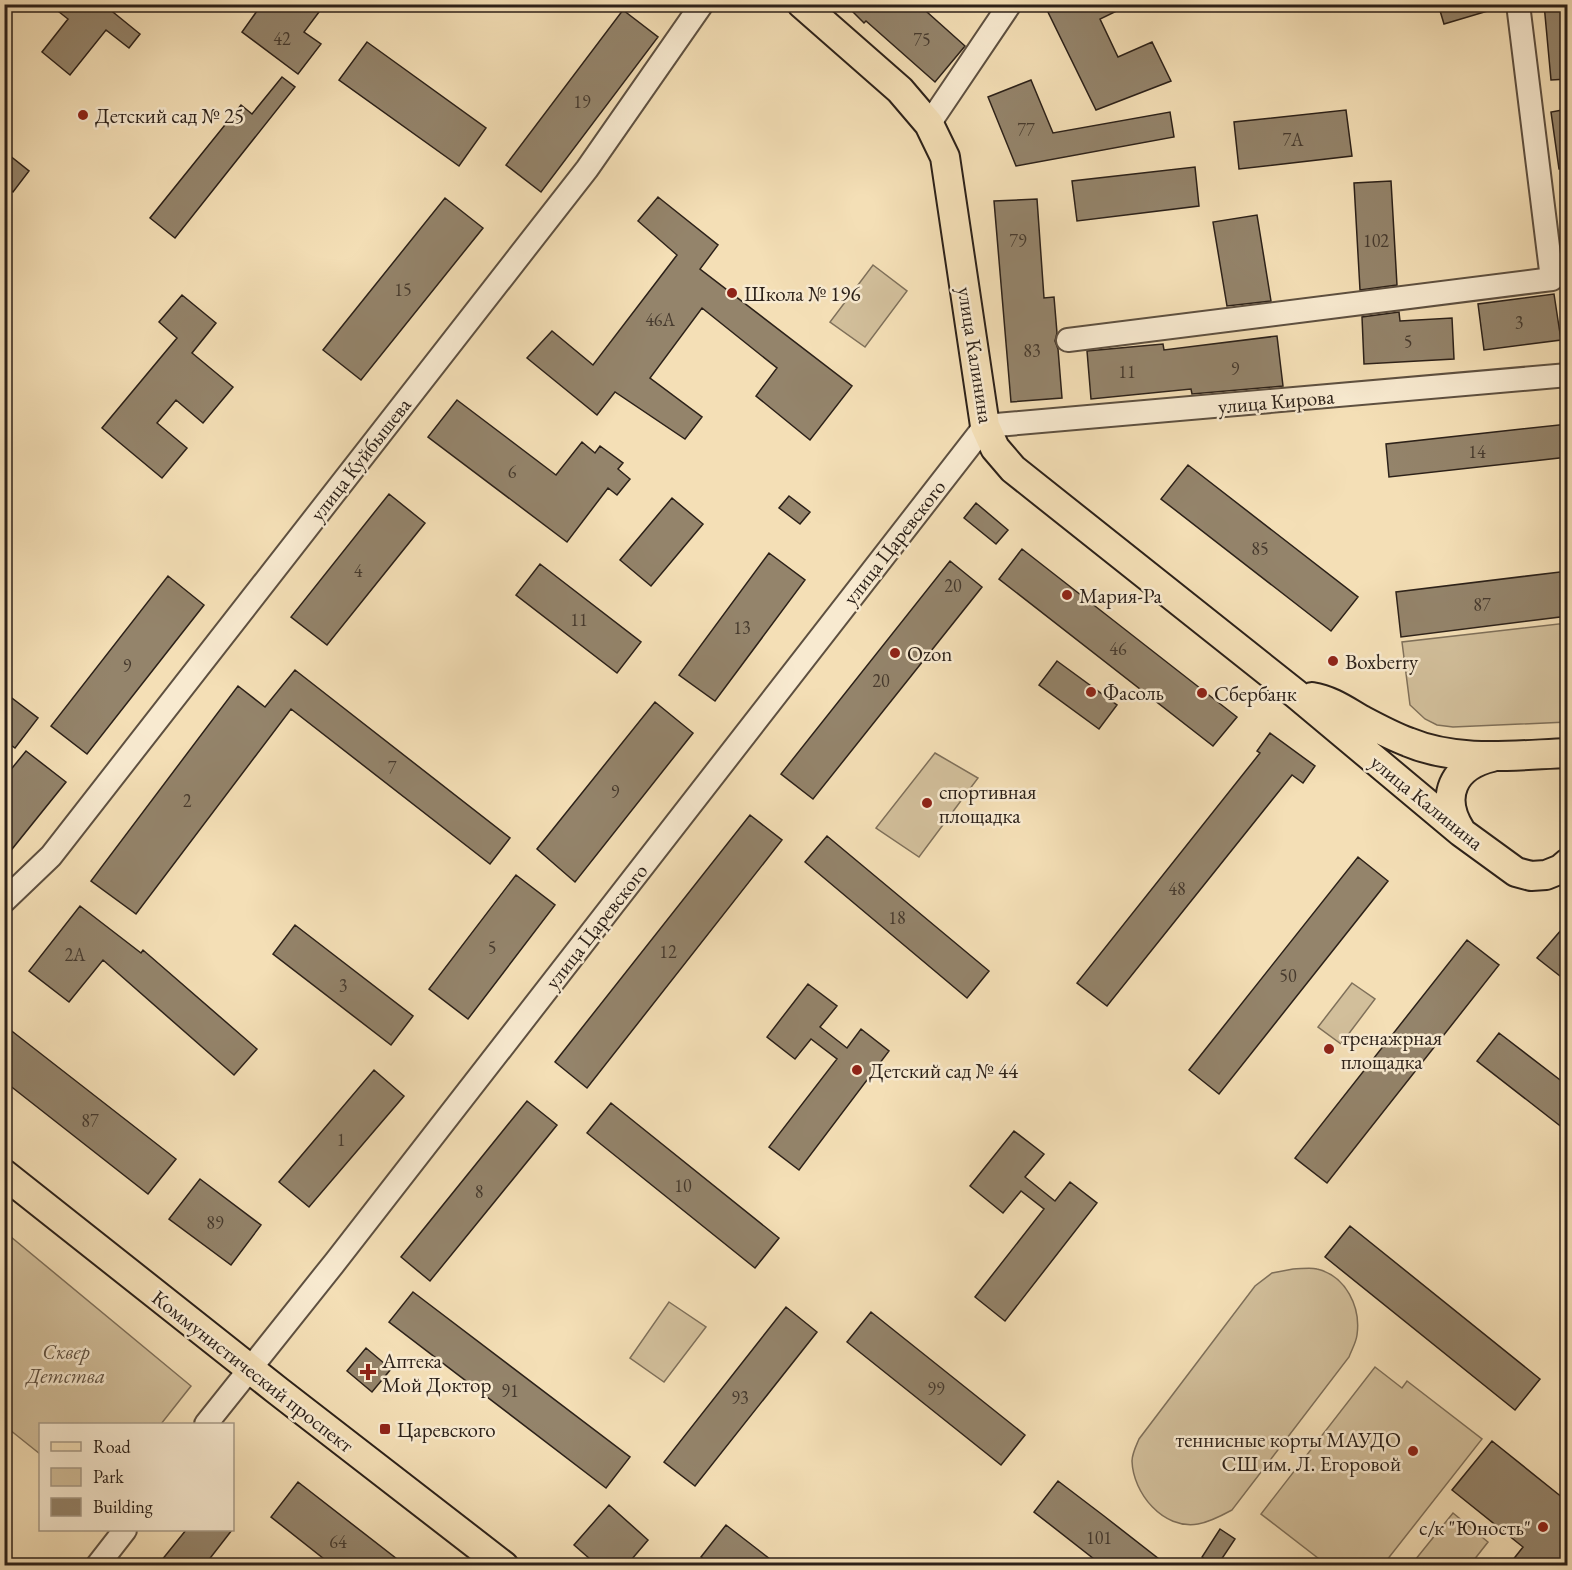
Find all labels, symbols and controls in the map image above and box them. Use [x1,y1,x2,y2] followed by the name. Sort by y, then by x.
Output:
[273,27,291,50] house number: 42
[913,28,931,51] house number: 75
[573,90,591,113] house number: 19
[95,102,244,129] place label: Детский сад № 25
[76,108,90,122] marker: Детский сад № 25
[1017,118,1035,141] house number: 77
[1282,128,1304,151] house number: 7А
[1009,229,1027,252] house number: 79
[1363,229,1389,252] house number: 102
[394,278,412,301] house number: 15
[744,280,861,307] place label: Школа № 196
[952,285,1000,426] street label: улица Калинина
[725,286,739,300] marker: Школа № 196
[645,308,675,331] house number: 46А
[1515,311,1523,334] house number: 3
[1404,330,1412,353] house number: 5
[1023,339,1041,362] house number: 83
[1231,357,1240,380] house number: 9
[1118,360,1136,383] house number: 11
[1217,382,1336,420] street label: улица Кирова
[303,391,417,526] street label: улица Куйбышева
[1468,440,1486,463] house number: 14
[508,460,517,483] house number: 6
[837,474,951,610] street label: улица Царевского
[1251,537,1269,560] house number: 85
[354,559,363,582] house number: 4
[944,574,962,597] house number: 20
[1079,582,1163,609] place label: Мария-Ра
[1060,588,1074,602] marker: Мария-Ра
[1473,593,1491,616] house number: 87
[570,608,588,631] house number: 11
[733,616,751,639] house number: 13
[1109,637,1127,660] house number: 46
[907,640,952,667] place label: Ozon
[888,646,902,660] marker: Ozon
[1345,648,1419,675] place label: Boxberry
[123,654,132,677] house number: 9
[1326,654,1340,668] marker: Boxberry
[872,669,890,692] house number: 20
[1103,679,1164,706] place label: Фасоль
[1214,680,1297,707] place label: Сбербанк
[1084,685,1098,699] marker: Фасоль
[1195,686,1209,700] marker: Сбербанк
[1365,748,1490,856] street label: улица Калинина
[388,756,397,779] house number: 7
[939,778,1036,829] place label: спортивная площадка
[611,780,620,803] house number: 9
[183,789,192,812] house number: 2
[920,796,934,810] marker: спортивная площадка
[539,858,653,994] street label: улица Царевского
[1168,877,1186,900] house number: 48
[888,906,906,929] house number: 18
[488,936,496,959] house number: 5
[659,940,677,963] house number: 12
[64,943,86,966] house number: 2А
[1279,964,1297,987] house number: 50
[339,974,347,997] house number: 3
[1341,1024,1442,1075] place label: тренажрная площадка
[1322,1042,1336,1056] marker: тренажрная площадка
[869,1057,1019,1084] place label: Детский сад № 44
[850,1063,864,1077] marker: Детский сад № 44
[81,1109,99,1132] house number: 87
[337,1128,345,1151] house number: 1
[674,1174,692,1197] house number: 10
[475,1180,483,1203] house number: 8
[206,1211,224,1234] house number: 89
[147,1284,360,1458] street label: Коммунистический проспект
[25,1338,105,1389] park label: Сквер Детства
[381,1347,491,1398] place label: Аптека Мой Доктор
[359,1363,377,1381] marker: Аптека Мой Доктор
[927,1377,945,1400] house number: 99
[501,1379,519,1402] house number: 91
[731,1386,749,1409] house number: 93
[397,1416,496,1443] place label: Царевского
[378,1422,392,1436] marker: Царевского
[39,1423,234,1531] legend
[1176,1426,1401,1477] place label: теннисные корты МАУДО СШ им. Л. Егоровой
[93,1435,132,1458] text: Road
[1406,1444,1420,1458] marker: теннисные корты МАУДО СШ им. Л. Егоровой
[93,1465,124,1488] text: Park
[93,1495,153,1518] text: Building
[1419,1514,1531,1541] place label: с/к "Юность"
[1536,1520,1550,1534] marker: с/к "Юность"
[1086,1526,1112,1549] house number: 101
[329,1530,347,1553] house number: 64

